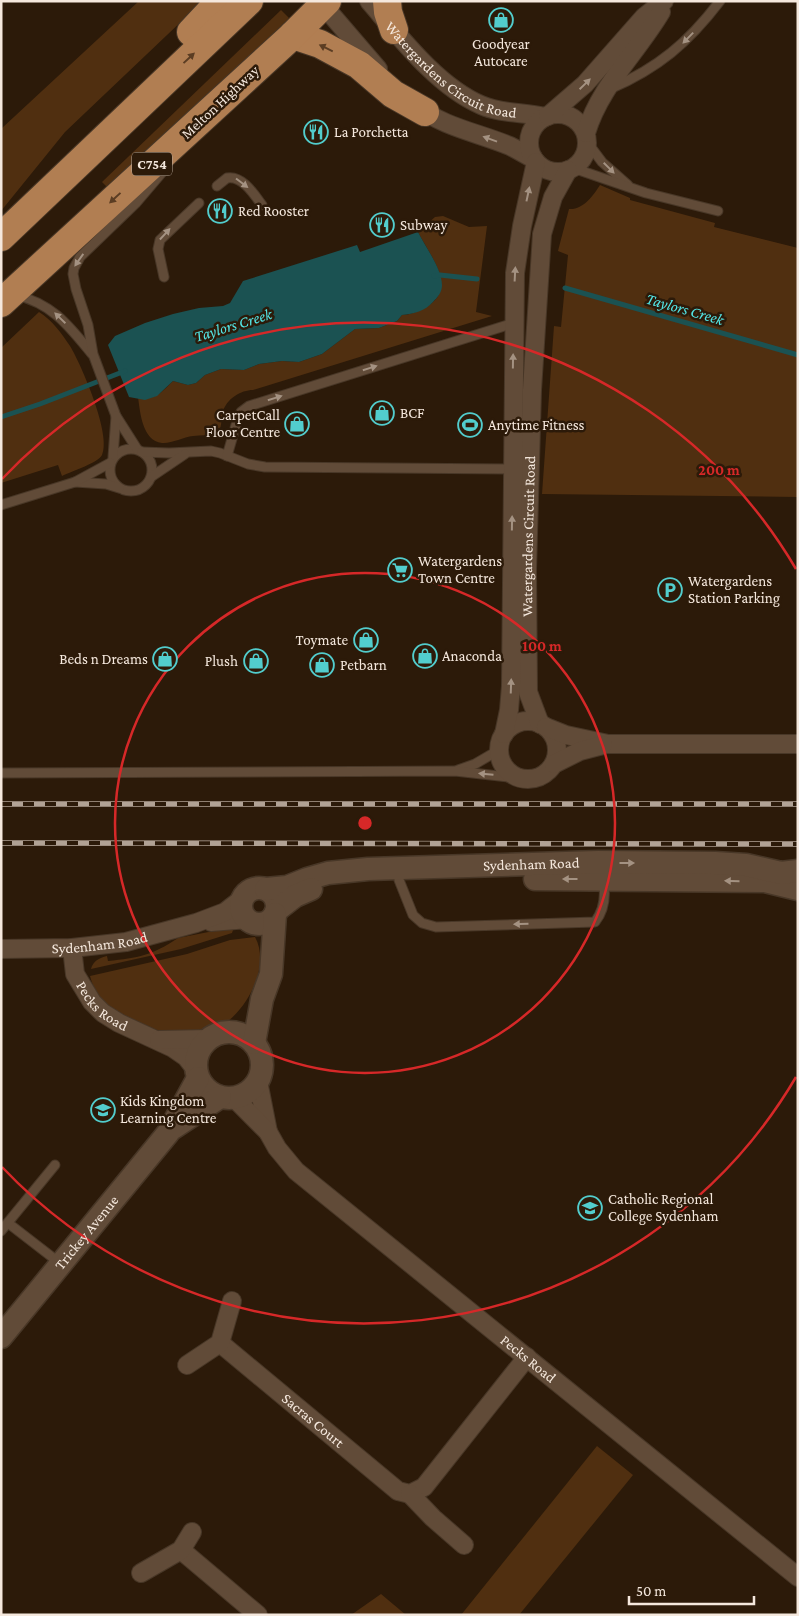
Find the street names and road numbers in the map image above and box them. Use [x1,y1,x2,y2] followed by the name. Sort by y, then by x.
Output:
[382,18,517,121] street label: Watergardens Circuit Road
[178,62,263,143] street label: Melton Highway
[132,152,172,175] road number: C754
[519,455,538,617] street label: Watergardens Circuit Road
[483,855,580,874] street label: Sydenham Road
[52,929,149,957] street label: Sydenham Road
[73,978,130,1034] street label: Pecks Road
[51,1192,122,1273] street label: Trickey Avenue
[497,1332,559,1386] street label: Pecks Road
[279,1390,348,1451] street label: Sacras Court

